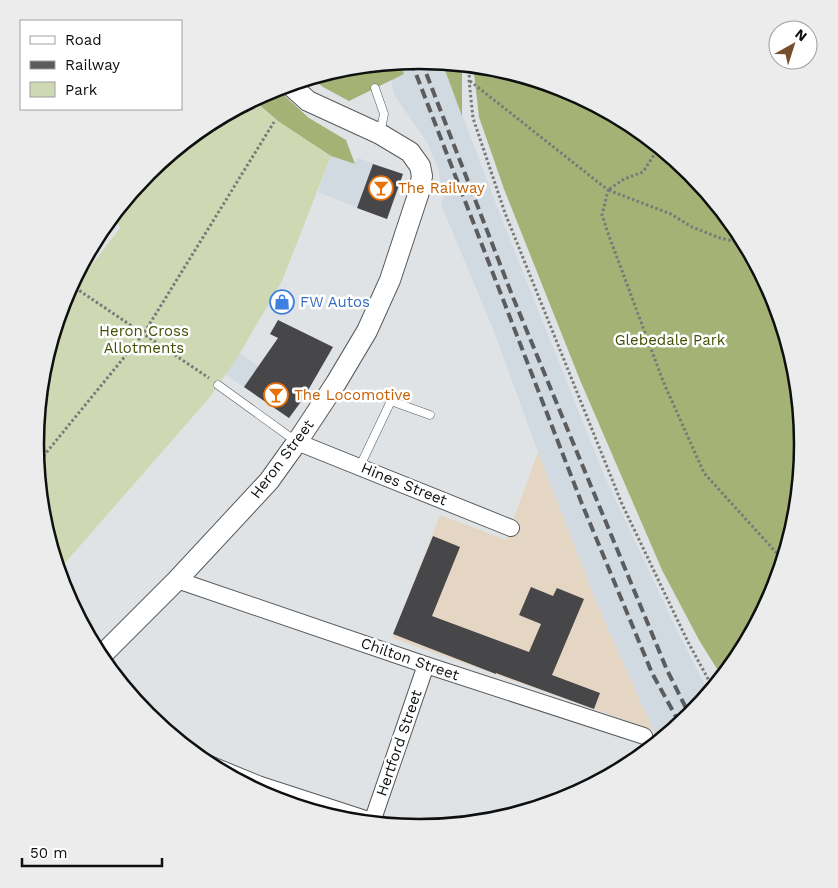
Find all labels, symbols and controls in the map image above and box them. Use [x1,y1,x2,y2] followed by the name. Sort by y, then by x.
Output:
[20,20,182,110] legend
[768,20,818,70] north arrow
[792,25,810,44] text: N
[65,31,102,49] text: Road
[65,56,120,74] text: Railway
[65,81,98,99] text: Park
[368,175,394,201] bar icon: The Railway
[398,179,485,197] place label: The Railway
[269,289,295,315] shop icon: FW Autos
[300,293,370,311] place label: FW Autos
[99,322,189,357] park label: Heron Cross Allotments
[615,331,726,349] park label: Glebedale Park
[263,382,289,408] bar icon: The Locomotive
[294,386,411,404] place label: The Locomotive
[247,415,318,502] street label: Heron Street
[358,459,450,510] street label: Hines Street
[359,634,462,684] street label: Chilton Street
[372,687,426,799] street label: Hertford Street
[22,836,162,868] scale bar
[30,844,67,862] text: 50 m

